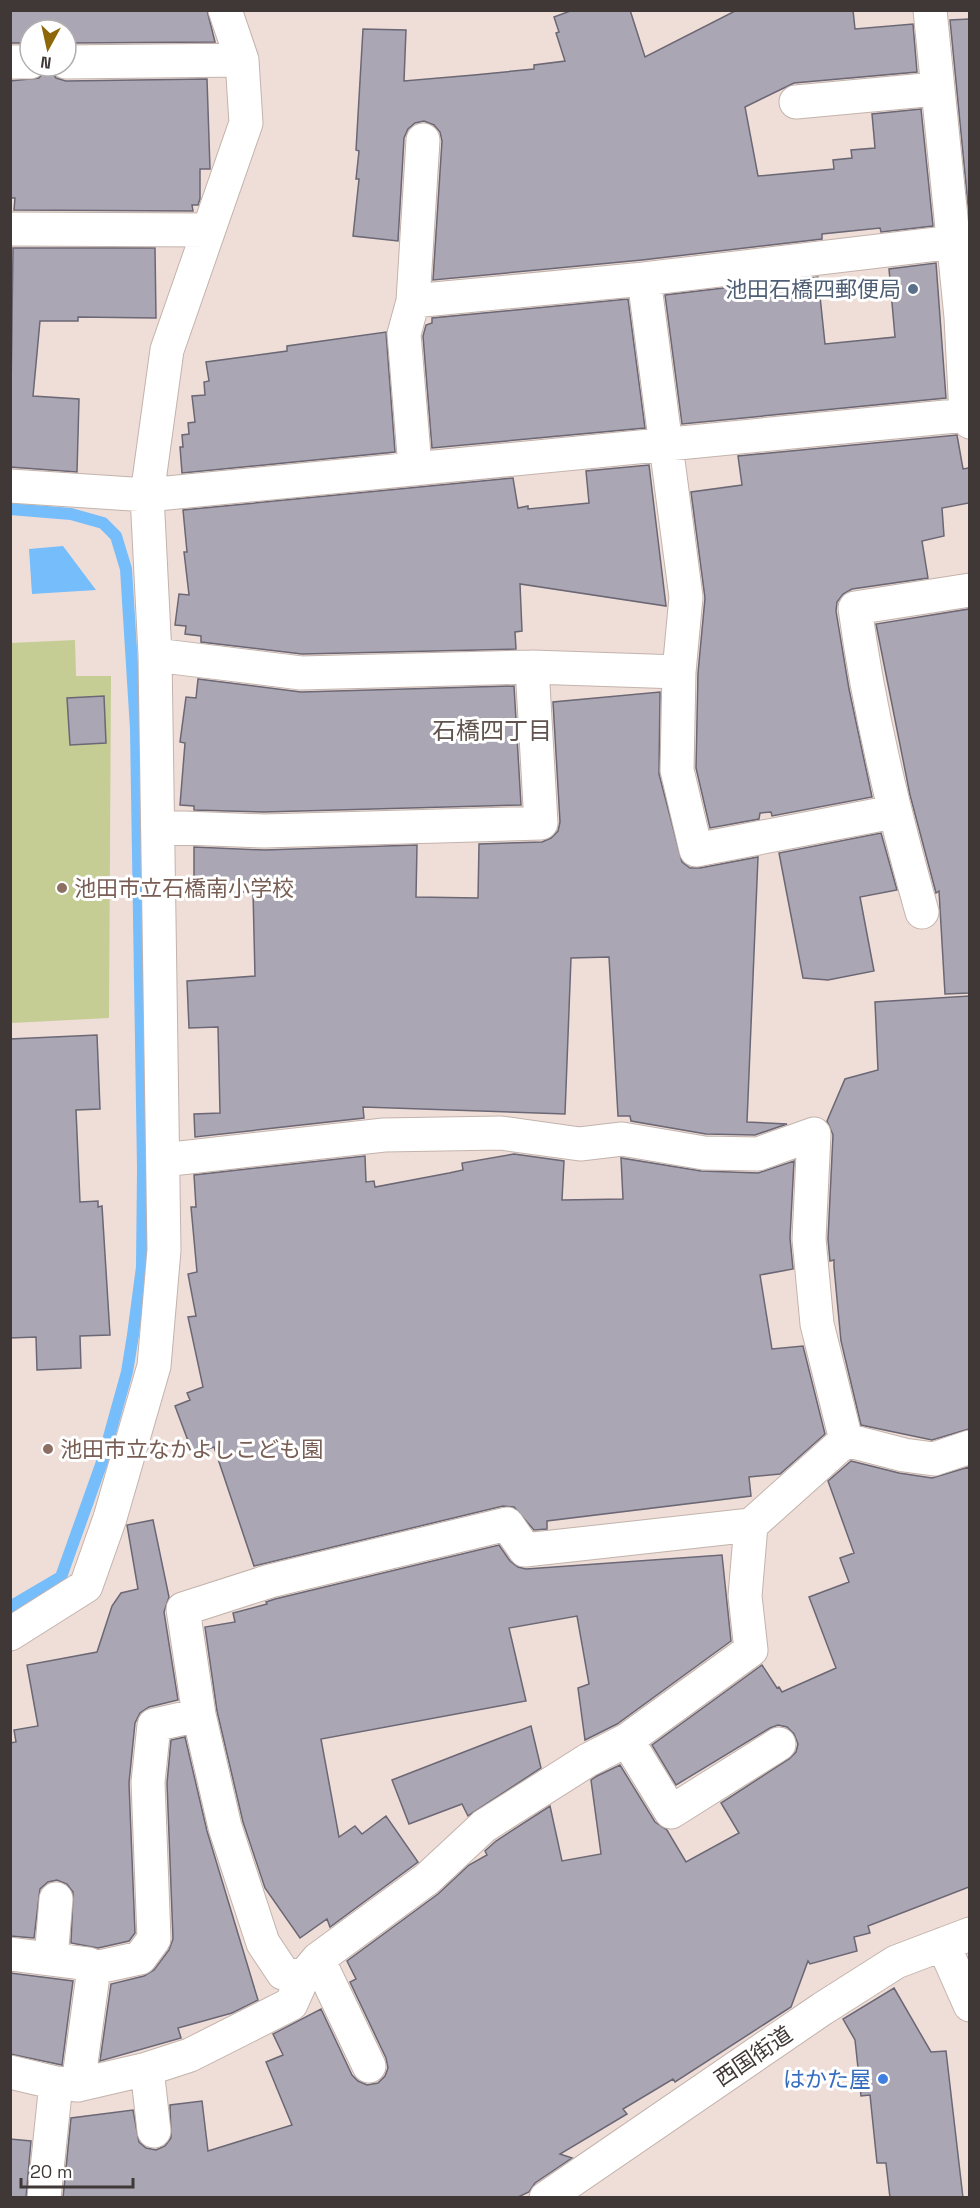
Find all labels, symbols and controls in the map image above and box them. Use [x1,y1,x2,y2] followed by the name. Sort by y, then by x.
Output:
[18,18,78,78] north arrow
[39,51,53,74] text: N
[725,275,901,303] place label: 池田石橋四郵便局
[906,282,920,296] marker: 池田石橋四郵便局
[432,715,552,746] district label: 石橋四丁目
[74,874,294,902] place label: 池田市立石橋南小学校
[55,881,69,895] marker: 池田市立石橋南小学校
[60,1435,323,1463] place label: 池田市立なかよしこども園
[41,1442,55,1456] marker: 池田市立なかよしこども園
[709,2020,797,2092] street label: 西国街道
[783,2065,871,2093] place label: はかた屋
[876,2072,890,2086] marker: はかた屋
[21,2151,134,2189] scale bar
[30,2160,73,2183] text: 20 m

